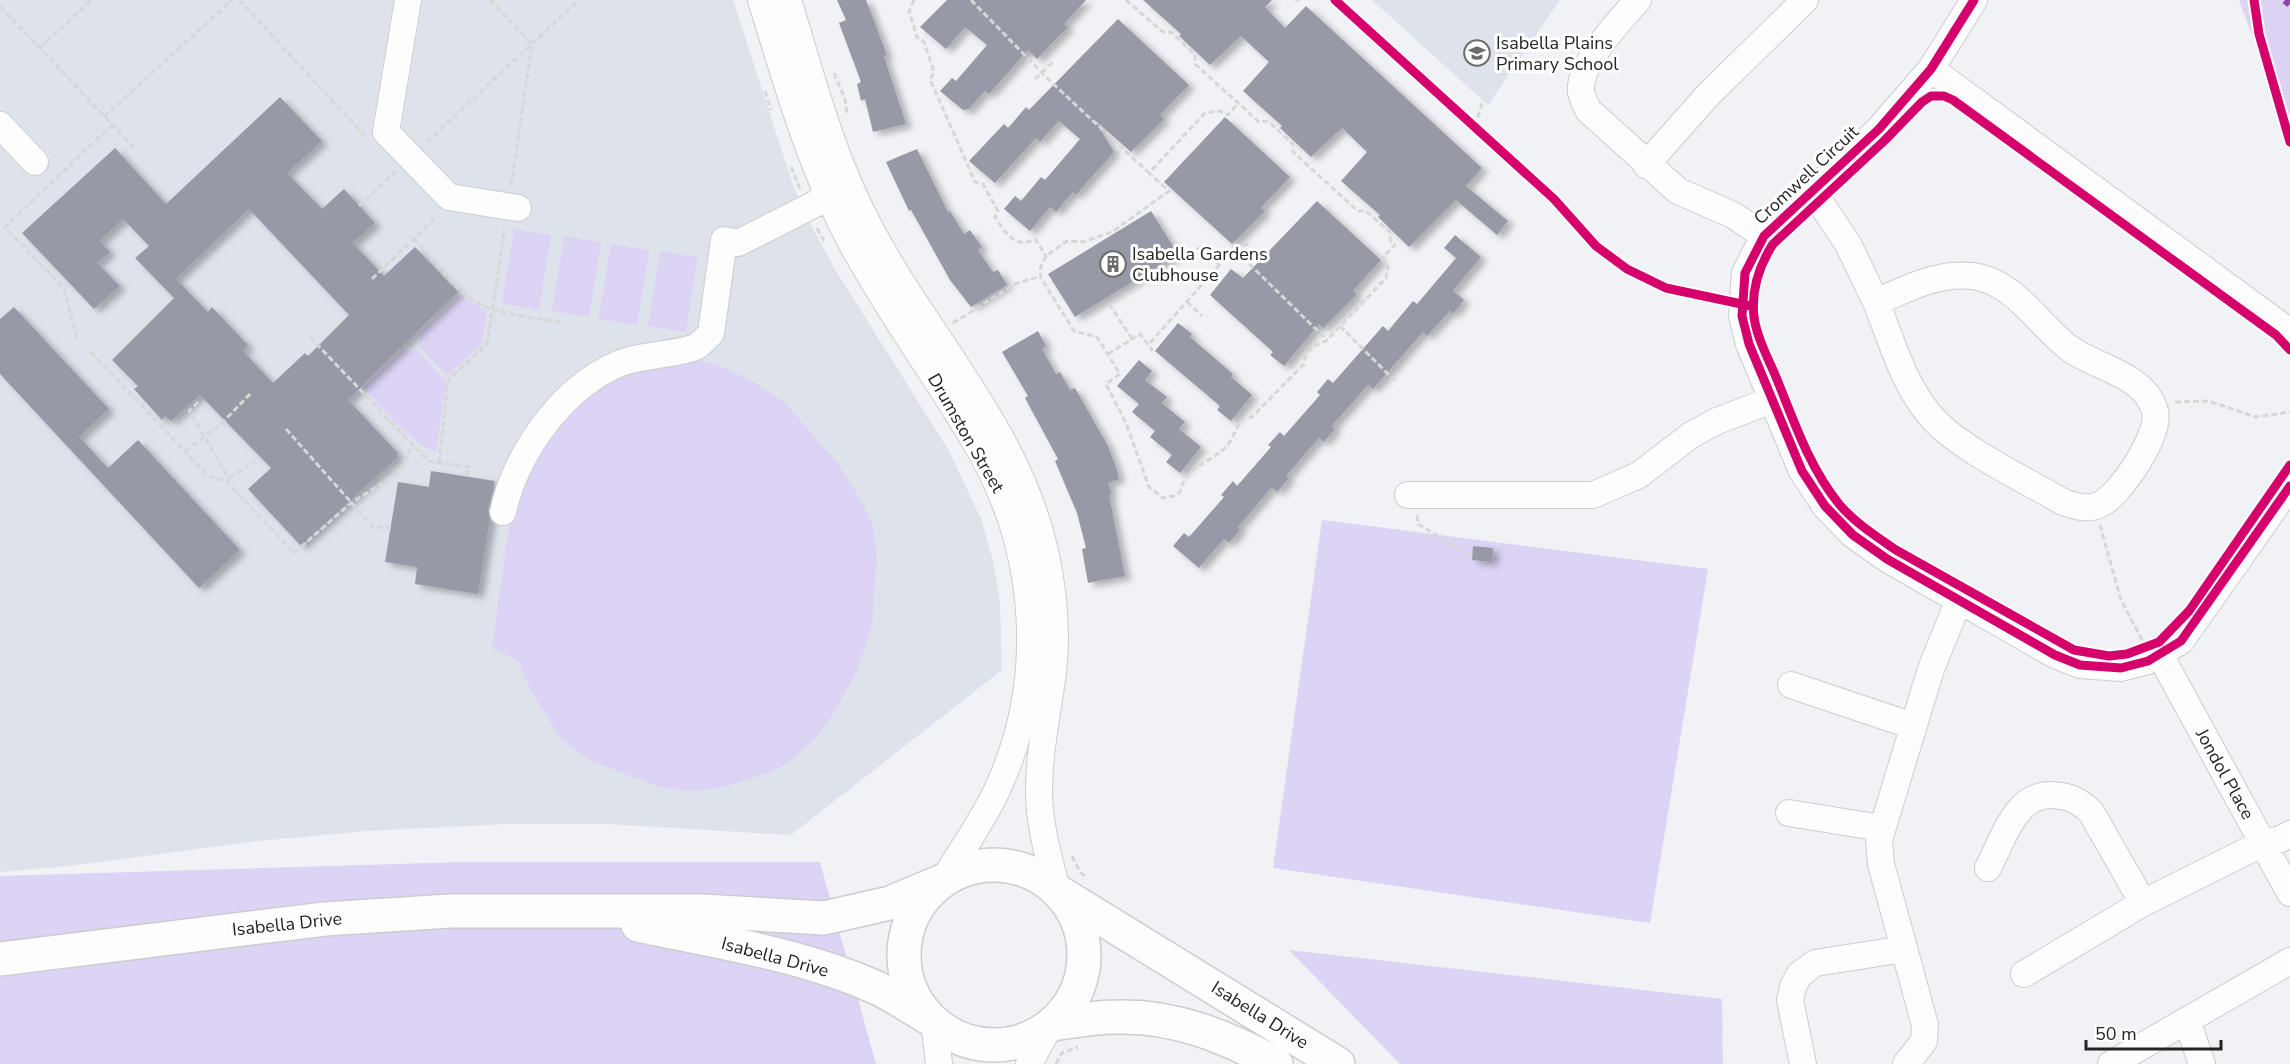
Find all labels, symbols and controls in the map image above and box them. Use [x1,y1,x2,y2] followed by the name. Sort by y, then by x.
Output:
[1496,31,1619,76] place label: Isabella Plains Primary School
[1462,38,1492,68] school or university icon: Isabella Plains Primary School
[1748,120,1864,230] street label: Cromwell Circuit
[1132,242,1268,287] place label: Isabella Gardens Clubhouse
[1098,249,1128,279] building icon: Isabella Gardens Clubhouse
[922,369,1010,498] street label: Drumston Street
[2190,723,2260,824] street label: Jondol Place
[231,906,343,942] street label: Isabella Drive
[719,931,831,983] street label: Isabella Drive
[1207,976,1313,1054] street label: Isabella Drive
[2086,1013,2221,1051] scale bar
[2095,1022,2137,1046] text: 50 m

